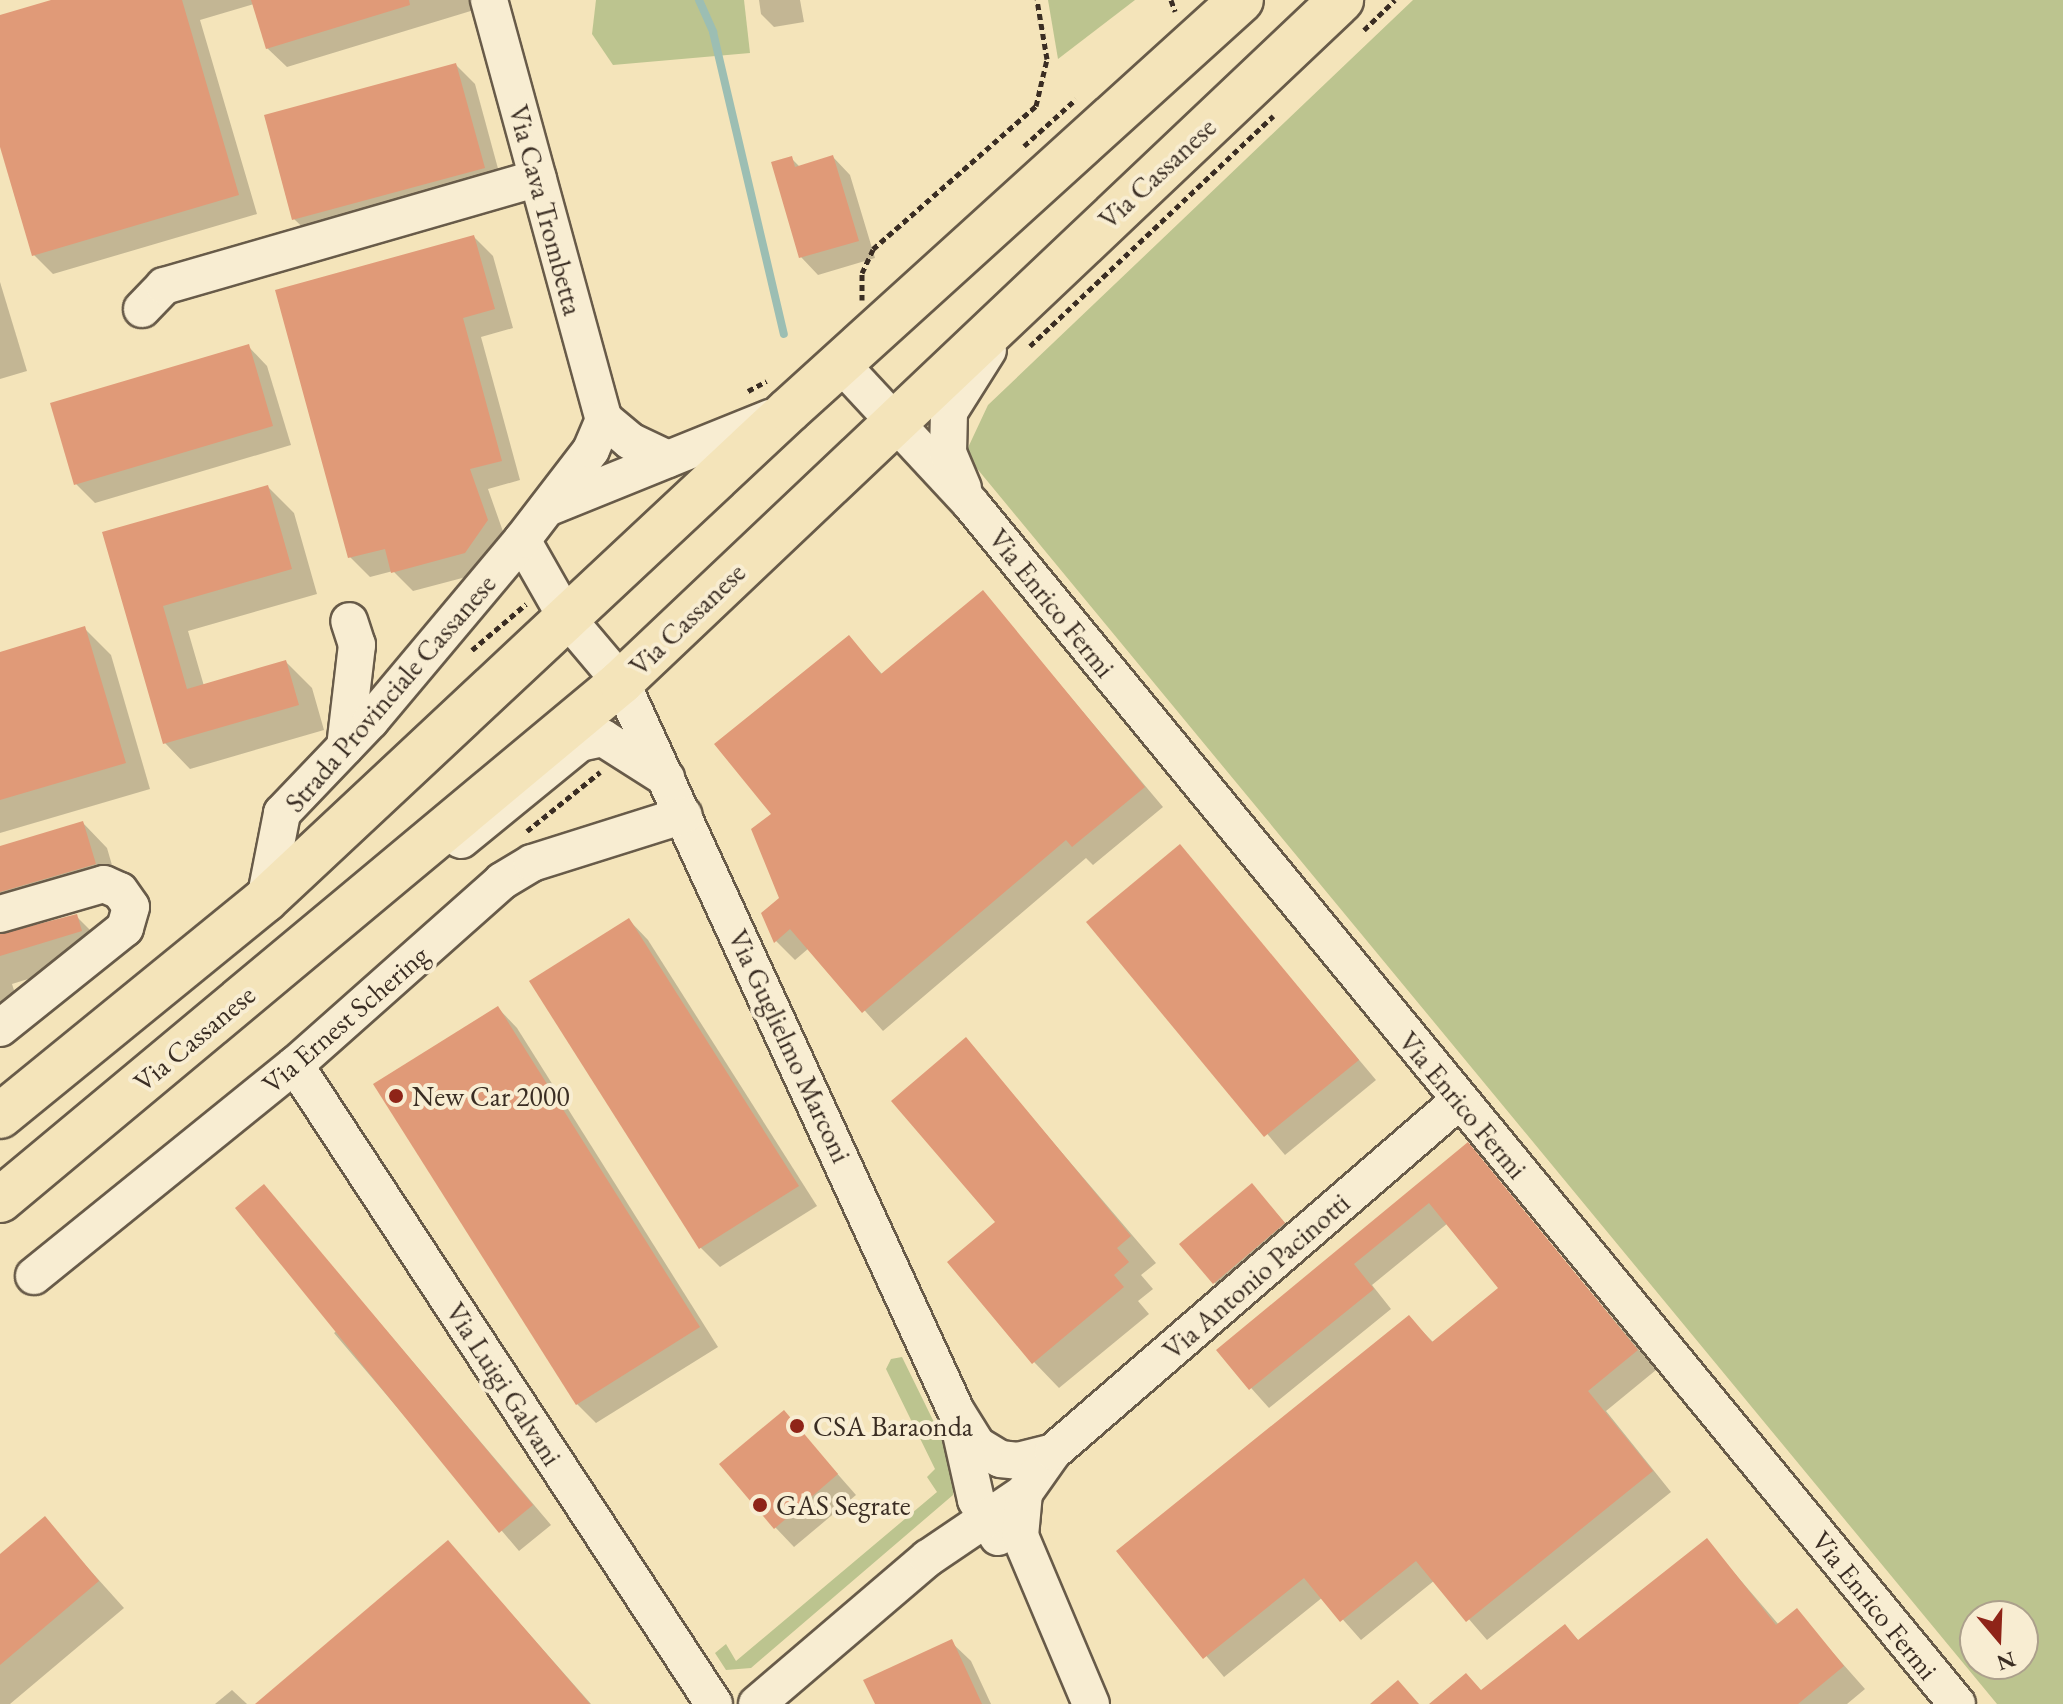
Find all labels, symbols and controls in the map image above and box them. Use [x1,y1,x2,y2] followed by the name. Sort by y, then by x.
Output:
[502,101,590,319] street label: Via Cava Trombetta
[1091,110,1223,236] street label: Via Cassanese
[982,522,1122,684] street label: Via Enrico Fermi
[622,556,752,682] street label: Via Cassanese
[278,567,502,819] street label: Strada Provinciale Cassanese
[721,924,859,1168] street label: Via Guglielmo Marconi
[255,938,435,1100] street label: Via Ernest Schering
[127,978,261,1098] street label: Via Cassanese
[1392,1025,1534,1185] street label: Via Enrico Fermi
[412,1079,570,1113] place label: New Car 2000
[387,1087,405,1105] marker: New Car 2000
[1156,1186,1356,1366] street label: Via Antonio Pacinotti
[439,1296,569,1472] street label: Via Luigi Galvani
[813,1409,973,1443] place label: CSA Baraonda
[788,1417,806,1435] marker: CSA Baraonda
[776,1488,911,1522] place label: GAS Segrate
[751,1496,769,1514] marker: GAS Segrate
[1805,1524,1945,1686] street label: Via Enrico Fermi
[1959,1600,2039,1680] north arrow
[1993,1645,2019,1678] text: N

